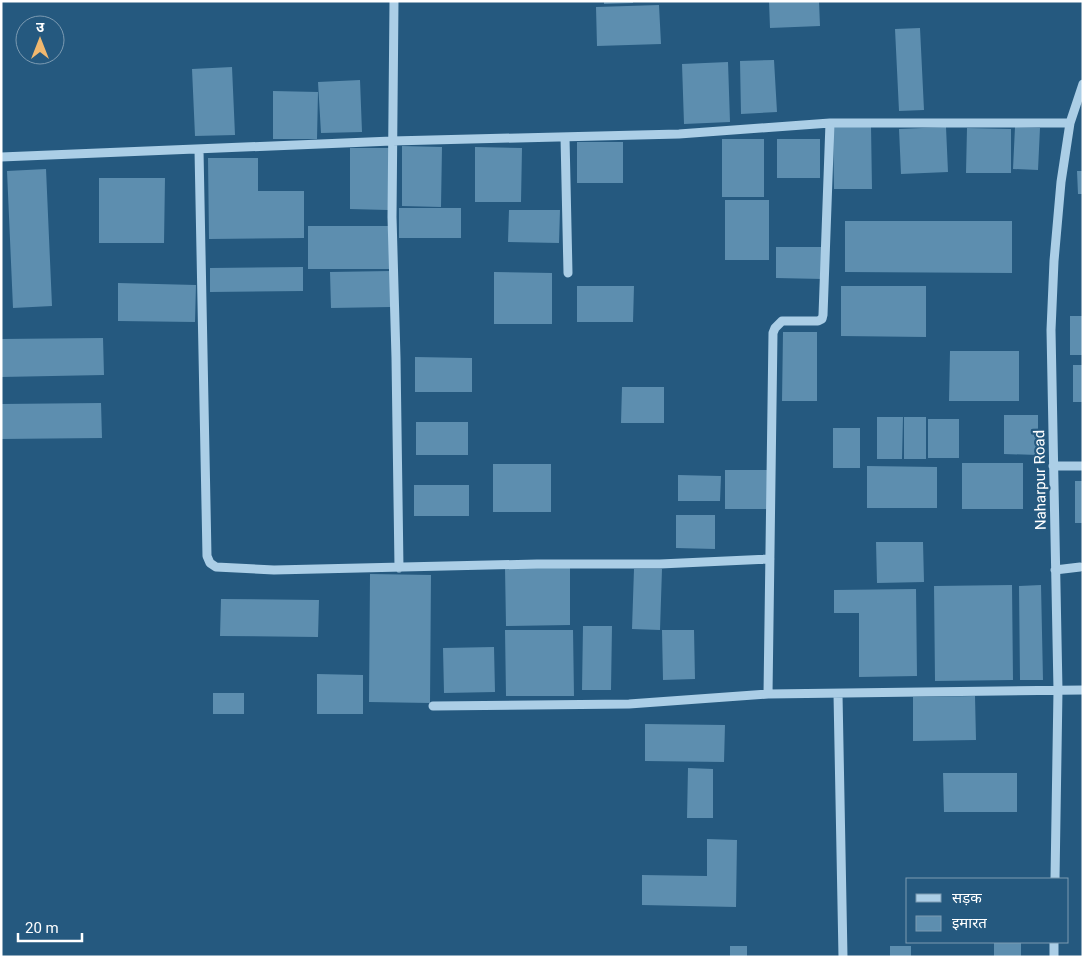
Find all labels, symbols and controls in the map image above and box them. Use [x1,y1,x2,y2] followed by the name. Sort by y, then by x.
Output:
[15,15,65,65] north arrow
[36,19,45,35] text: उ
[1030,430,1050,530] street label: Naharpur Road
[906,878,1069,943] legend
[952,889,982,907] text: सड़क
[18,910,81,942] scale bar
[952,914,987,932] text: इमारत
[25,919,59,937] text: 20 m

